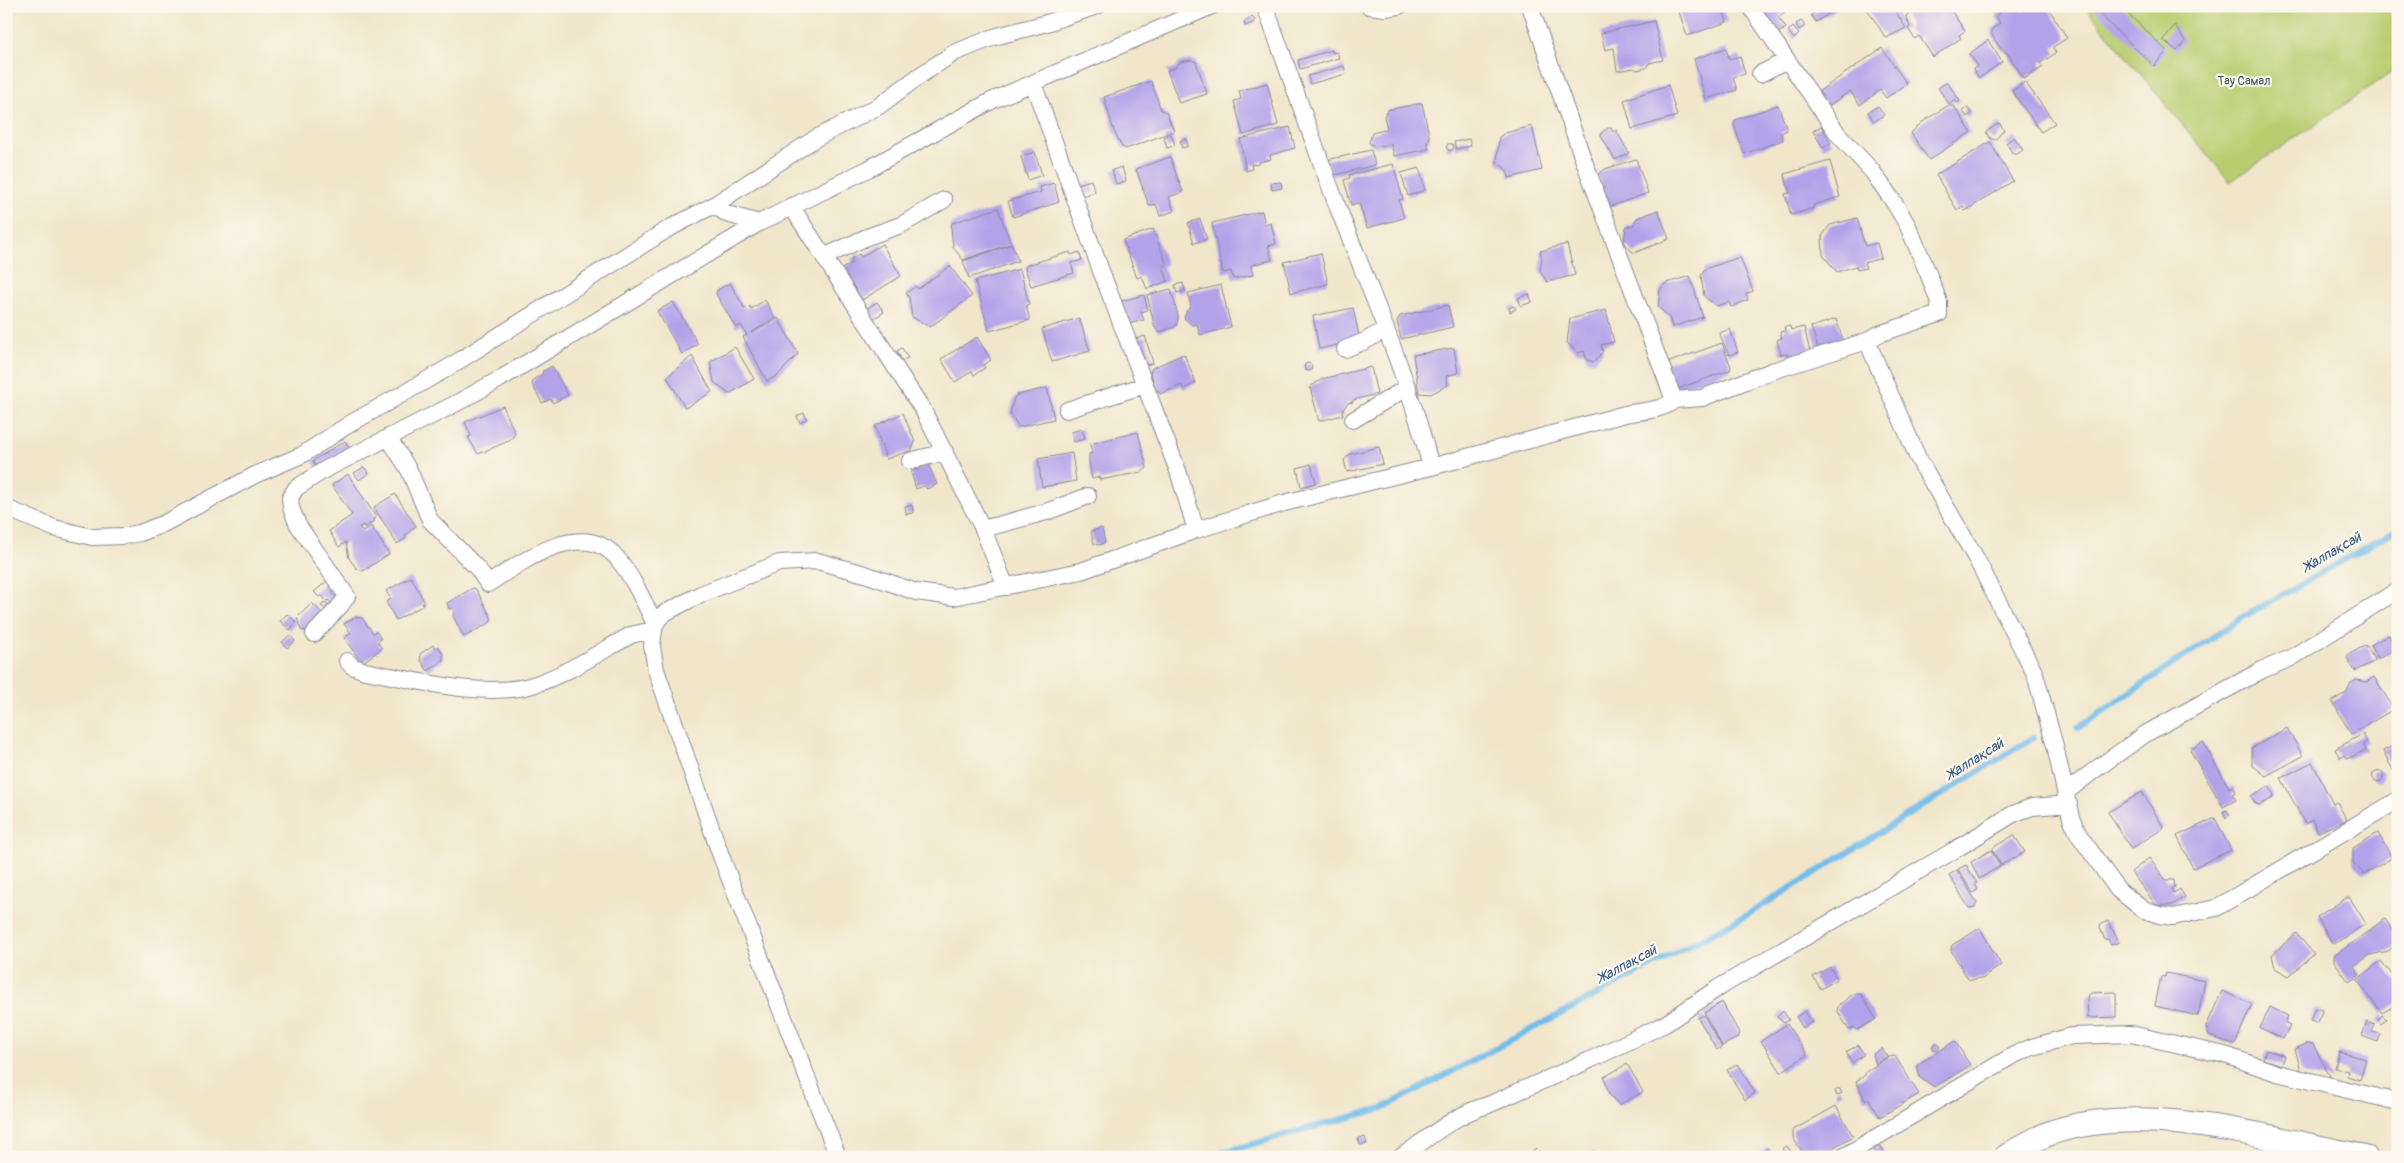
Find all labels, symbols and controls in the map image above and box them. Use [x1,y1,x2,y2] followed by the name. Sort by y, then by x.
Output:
[2218,74,2270,89] park label: Тау Самал
[2298,528,2365,576] water label: Жалпақсай
[1942,734,2008,784] water label: Жалпақсай
[1593,941,1660,987] water label: Жалпақсай

